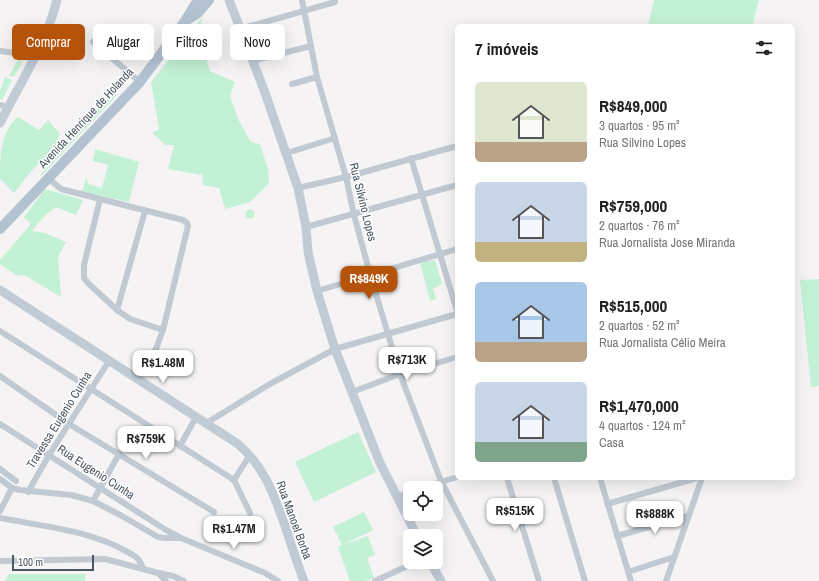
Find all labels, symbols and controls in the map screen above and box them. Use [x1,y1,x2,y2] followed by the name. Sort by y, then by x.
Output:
[12,24,85,60] chip: Comprar
[93,24,154,60] chip: Alugar
[162,24,222,60] chip: Filtros
[230,24,285,60] chip: Novo
[475,37,539,60] text: 7 imóveis
[753,37,775,59] icon: filters
[34,64,137,173] street label: Avenida Henrique de Holanda
[599,94,667,117] text: R$849,000
[507,98,555,146] icon: home
[599,117,680,134] text: 3 quartos · 95 m²
[599,134,686,151] text: Rua Silvino Lopes
[346,161,381,243] street label: Rua Silvino Lopes
[599,194,667,217] text: R$759,000
[507,198,555,246] icon: home
[599,217,680,234] text: 2 quartos · 76 m²
[599,234,735,251] text: Rua Jornalista Jose Miranda
[336,266,402,300] pin: R$849K
[349,270,389,287] text: R$849K
[599,294,667,317] text: R$515,000
[507,298,555,346] icon: home
[599,317,680,334] text: 2 quartos · 52 m²
[599,334,726,351] text: Rua Jornalista Célio Meira
[374,347,440,381] pin: R$713K
[126,350,200,384] pin: R$1.48M
[387,351,427,368] text: R$713K
[141,354,185,371] text: R$1.48M
[23,368,96,471] street label: Travessa Eugenio Cunha
[599,394,679,417] text: R$1,470,000
[507,398,555,446] icon: home
[599,417,686,434] text: 4 quartos · 124 m²
[113,426,179,460] pin: R$759K
[126,430,166,447] text: R$759K
[599,434,624,451] text: Casa
[54,441,138,503] street label: Rua Eugenio Cunha
[272,479,316,562] street label: Rua Manoel Borba
[403,481,443,569] map controls
[403,481,443,521] button: locate
[482,498,548,532] pin: R$515K
[622,501,688,535] pin: R$888K
[495,502,535,519] text: R$515K
[635,505,675,522] text: R$888K
[197,516,271,550] pin: R$1.47M
[212,520,256,537] text: R$1.47M
[403,529,443,569] button: layers
[12,553,94,572] scale bar
[18,555,43,569] text: 100 m

